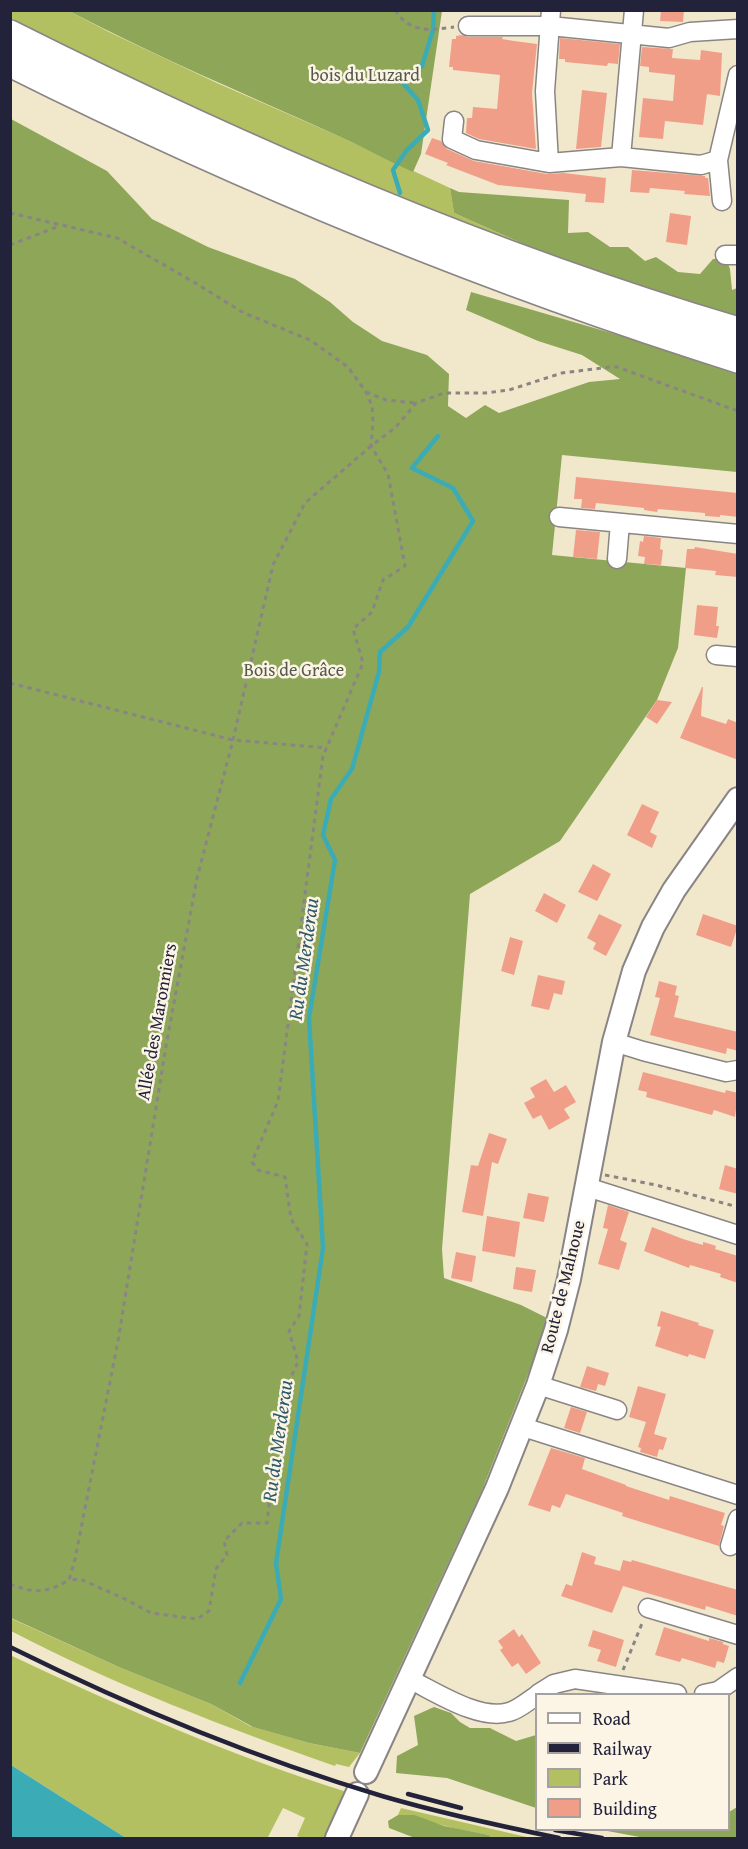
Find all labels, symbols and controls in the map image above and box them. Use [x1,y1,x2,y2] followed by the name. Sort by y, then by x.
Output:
[310,65,420,87] park label: bois du Luzard
[244,660,344,682] park label: Bois de Grâce
[285,896,325,1022] water label: Ru du Merderau
[134,942,182,1102] street label: Allée des Maronniers
[537,1218,591,1356] street label: Route de Malnoue
[259,1378,299,1504] water label: Ru du Merderau
[535,1693,730,1831] legend
[593,1705,631,1732] text: Road
[593,1735,652,1762] text: Railway
[593,1765,628,1792] text: Park
[593,1795,657,1822] text: Building

